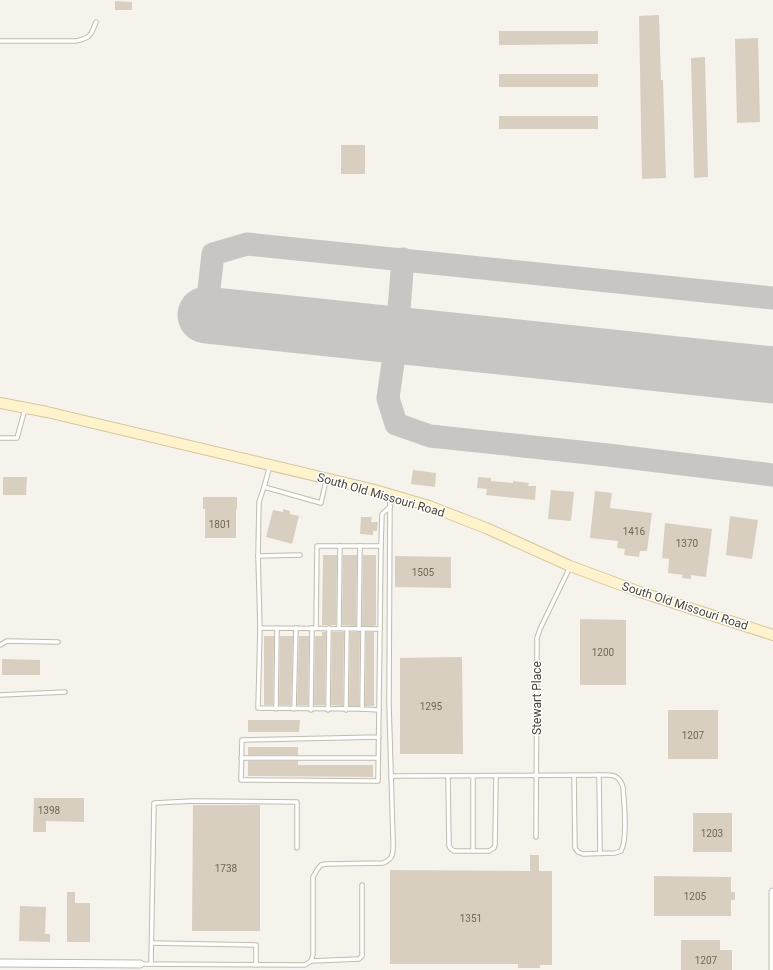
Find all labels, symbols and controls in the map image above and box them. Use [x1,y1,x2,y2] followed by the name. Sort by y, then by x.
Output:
[316,470,446,520] street label: South Old Missouri Road
[209,519,231,530] house number: 1801
[623,526,646,537] house number: 1416
[676,538,699,549] house number: 1370
[412,567,435,578] house number: 1505
[620,579,750,633] street label: South Old Missouri Road
[592,647,615,658] house number: 1200
[530,661,544,735] street label: Stewart Place
[420,701,443,712] house number: 1295
[682,730,705,741] house number: 1207
[38,805,61,816] house number: 1398
[701,828,723,839] house number: 1203
[215,863,238,874] house number: 1738
[684,891,707,902] house number: 1205
[460,913,482,924] house number: 1351
[695,955,718,966] house number: 1207

